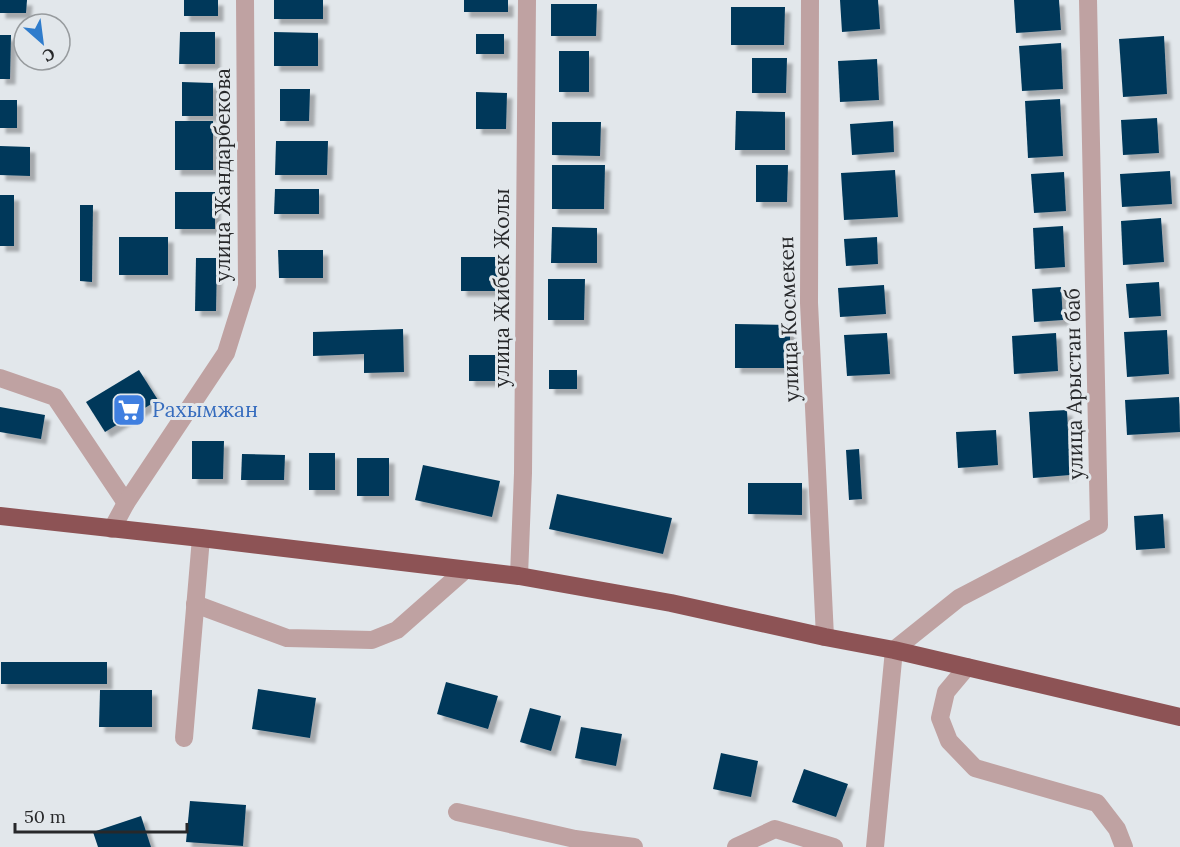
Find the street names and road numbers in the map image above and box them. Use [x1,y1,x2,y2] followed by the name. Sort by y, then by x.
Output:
[209,68,236,282] street label: улица Жандарбекова
[488,188,515,388] street label: улица Жибек Жолы
[772,236,805,402] street label: улица Космекен
[1058,288,1089,480] street label: улица Арыстан баб

